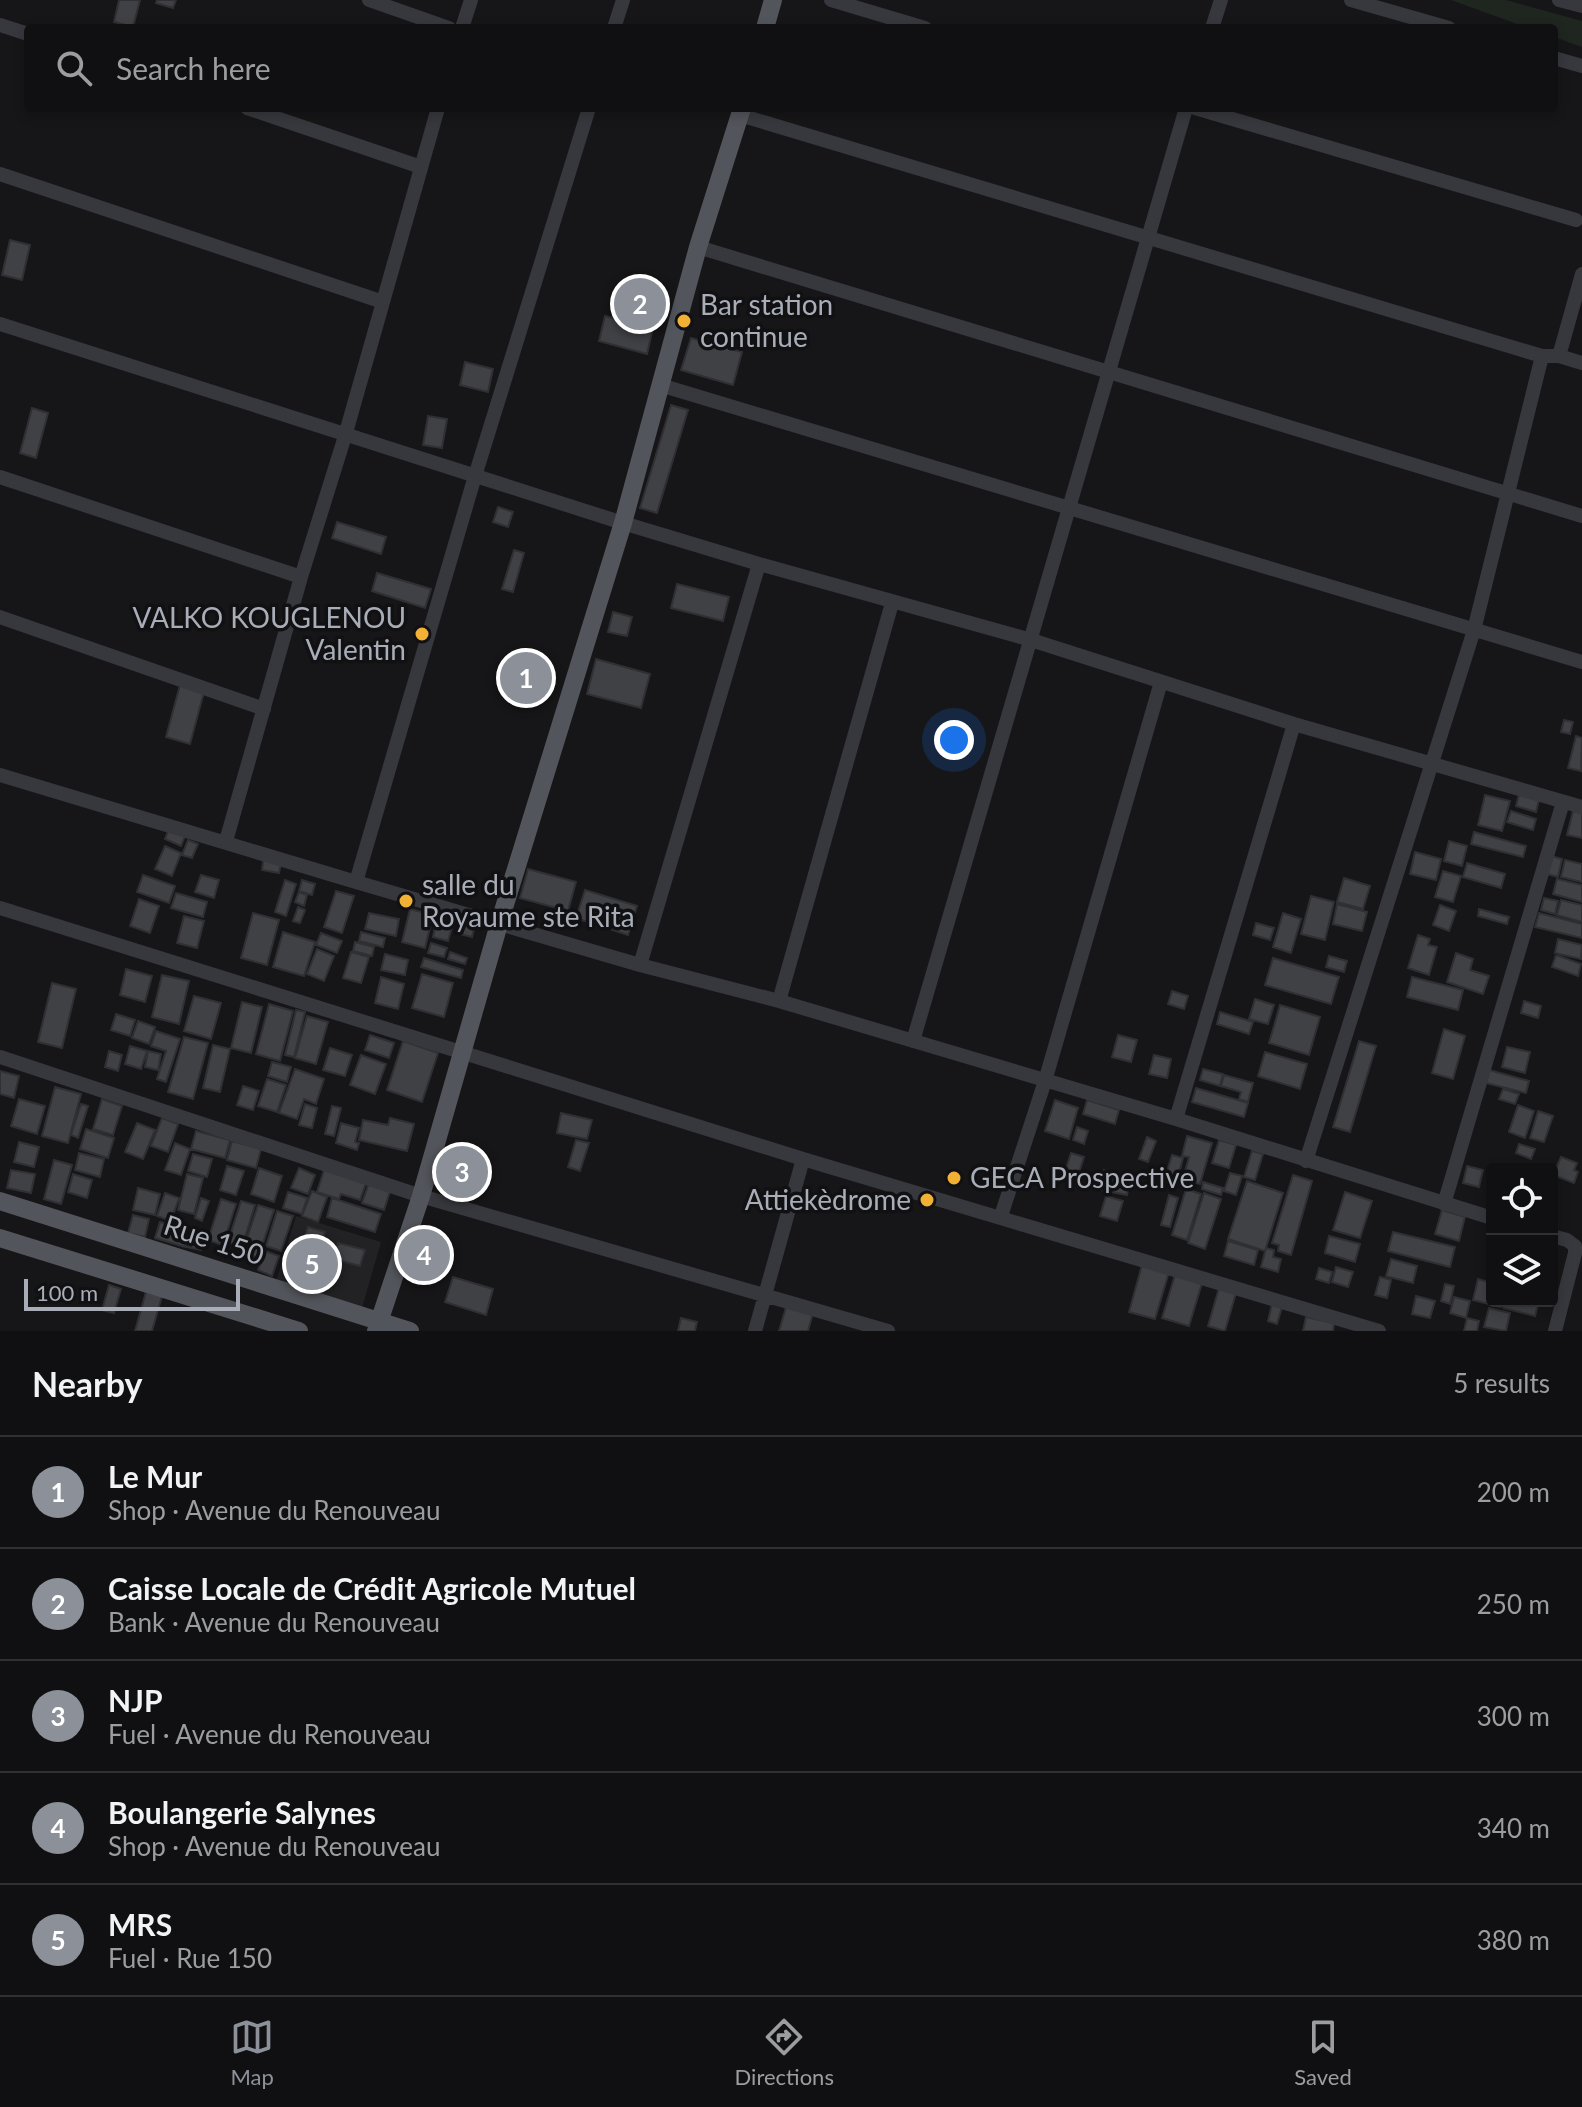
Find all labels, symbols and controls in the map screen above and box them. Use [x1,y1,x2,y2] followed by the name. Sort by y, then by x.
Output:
[24,24,1558,112] search box
[52,46,96,90] icon: search
[116,50,271,86] text: Search here
[614,274,666,334] pin: 2
[700,287,833,353] place label: Bar station continue
[675,312,693,330] marker: Bar station continue
[133,600,406,666] place label: VALKO KOUGLENOU Valentin
[413,625,431,643] marker: VALKO KOUGLENOU Valentin
[500,648,552,708] pin: 1
[934,720,974,760] your location
[422,867,635,933] place label: salle du Royaume ste Rita
[397,892,415,910] marker: salle du Royaume ste Rita
[436,1142,488,1202] pin: 3
[970,1160,1194,1194] place label: GECA Prospective
[1486,1163,1558,1307] map controls
[1486,1163,1558,1235] button: locate
[945,1169,963,1187] marker: GECA Prospective
[745,1182,911,1216] place label: Attiekèdrome
[918,1191,936,1209] marker: Attiekèdrome
[160,1207,269,1271] street label: Rue 150
[398,1225,450,1285] pin: 4
[286,1234,338,1294] pin: 5
[1486,1235,1558,1307] button: layers
[24,1275,240,1311] scale bar
[36,1279,98,1306] text: 100 m
[32,1363,143,1404] text: Nearby
[1453,1367,1550,1399] text: 5 results
[108,1458,202,1494] text: Le Mur
[50,1476,66,1508] text: 1
[1477,1476,1550,1508] text: 200 m
[108,1494,440,1526] text: Shop · Avenue du Renouveau
[108,1570,636,1606] text: Caisse Locale de Crédit Agricole Mutuel
[50,1588,66,1620] text: 2
[1477,1588,1550,1620] text: 250 m
[108,1606,440,1638] text: Bank · Avenue du Renouveau
[108,1682,163,1718] text: NJP
[50,1700,66,1732] text: 3
[1477,1700,1550,1732] text: 300 m
[108,1718,431,1750] text: Fuel · Avenue du Renouveau
[108,1794,376,1830] text: Boulangerie Salynes
[50,1812,66,1844] text: 4
[1477,1812,1550,1844] text: 340 m
[108,1830,440,1862] text: Shop · Avenue du Renouveau
[108,1906,172,1942] text: MRS
[50,1924,66,1956] text: 5
[1477,1924,1550,1956] text: 380 m
[108,1942,272,1974] text: Fuel · Rue 150
[230,2015,274,2090] tab: Map
[735,2015,834,2090] tab: Directions
[1294,2015,1352,2090] tab: Saved

